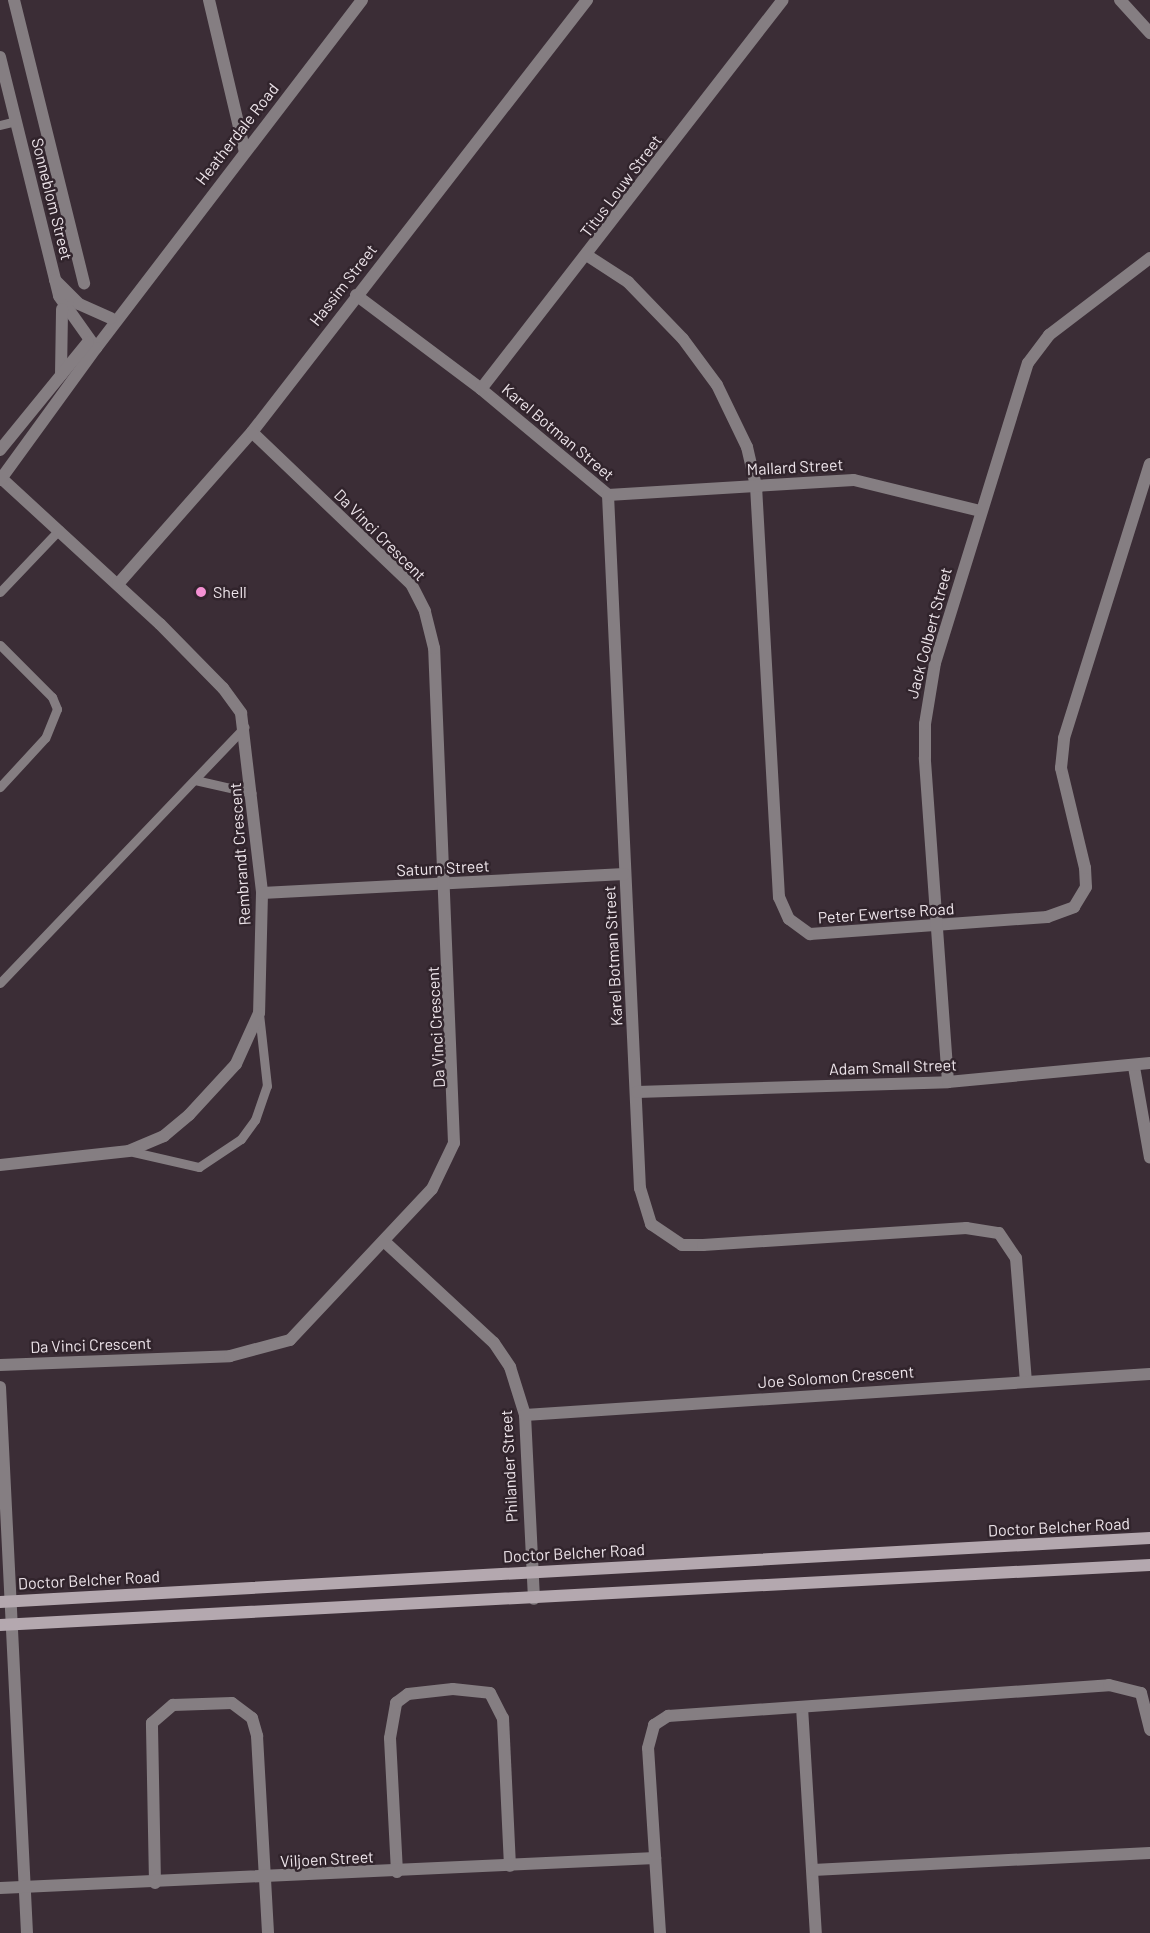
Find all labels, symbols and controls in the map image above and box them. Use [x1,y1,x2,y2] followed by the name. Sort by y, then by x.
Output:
[191,79,283,189] street label: Heatherdale Road
[576,131,666,241] street label: Titus Louw Street
[28,136,76,262] street label: Sonneblom Street
[305,240,381,330] street label: Hassim Street
[498,379,618,485] street label: Karel Botman Street
[746,455,844,479] street label: Mallard Street
[330,485,430,585] street label: Da Vinci Crescent
[902,565,956,701] street label: Jack Colbert Street
[213,582,247,602] place label: Shell
[194,585,208,599] marker: Shell
[225,782,255,926] street label: Rembrandt Crescent
[396,856,490,880] street label: Saturn Street
[600,885,626,1027] street label: Karel Botman Street
[817,899,955,927] street label: Peter Ewertse Road
[423,966,449,1088] street label: Da Vinci Crescent
[829,1055,957,1079] street label: Adam Small Street
[30,1333,152,1357] street label: Da Vinci Crescent
[757,1362,915,1392] street label: Joe Solomon Crescent
[496,1409,522,1523] street label: Philander Street
[987,1514,1131,1540] street label: Doctor Belcher Road
[502,1540,646,1566] street label: Doctor Belcher Road
[17,1567,161,1593] street label: Doctor Belcher Road
[280,1847,374,1871] street label: Viljoen Street

